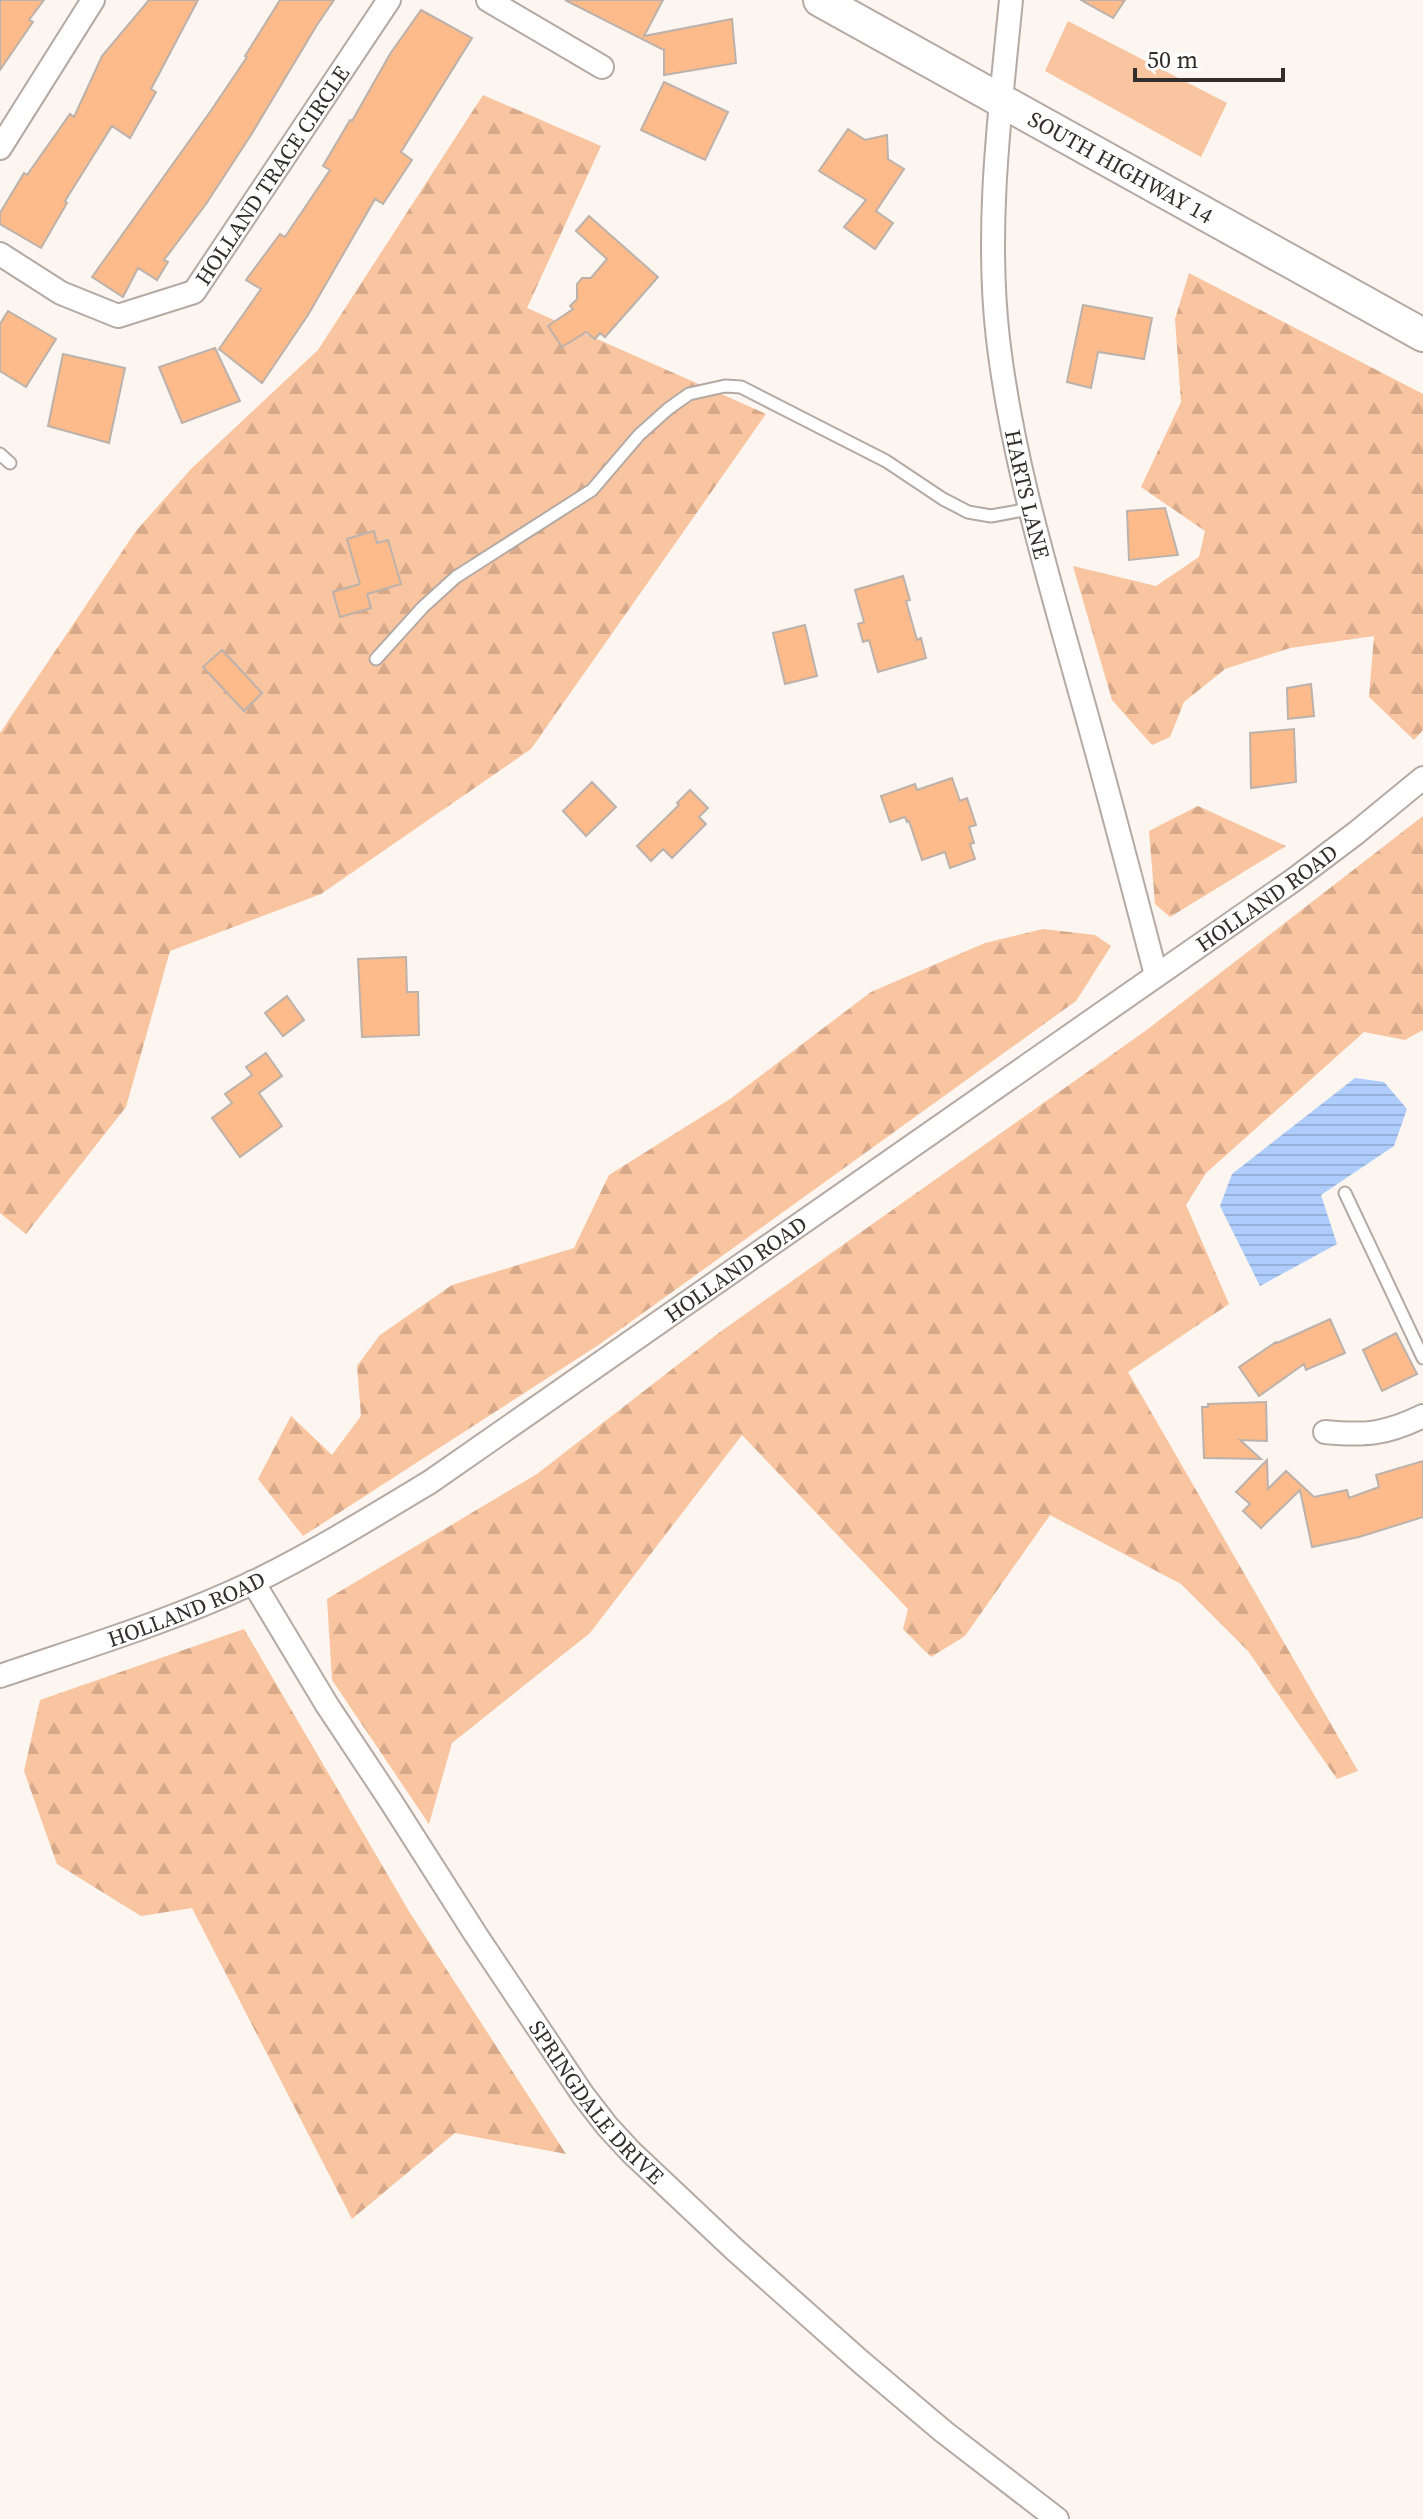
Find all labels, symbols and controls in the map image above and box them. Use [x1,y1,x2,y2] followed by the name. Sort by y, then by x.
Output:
[1135,32,1283,82] scale bar
[1147,43,1198,76] text: 50 m
[188,60,356,291] street label: HOLLAND TRACE CIRCLE
[1023,104,1218,230] street label: SOUTH HIGHWAY 14
[998,427,1057,562] street label: HARTS LANE
[1190,837,1344,959] street label: HOLLAND ROAD
[658,1209,813,1329] street label: HOLLAND ROAD
[103,1564,270,1654] street label: HOLLAND ROAD
[522,2014,671,2191] street label: SPRINGDALE DRIVE

